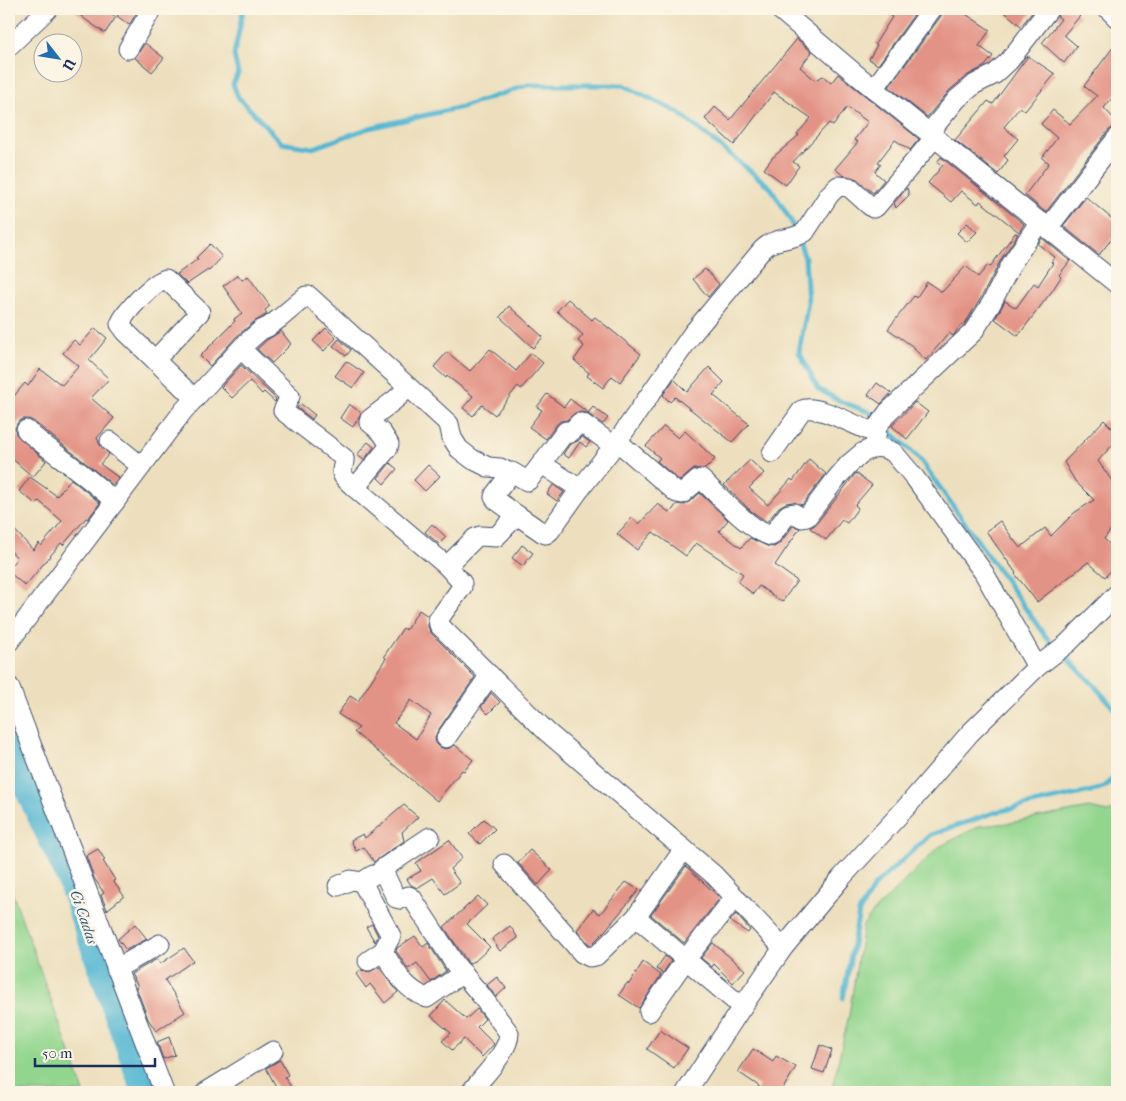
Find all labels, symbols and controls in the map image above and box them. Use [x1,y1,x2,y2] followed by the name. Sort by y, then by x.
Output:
[32,32,82,82] north arrow
[59,55,79,74] text: U
[66,888,102,947] water label: Ci Cadas
[35,1036,155,1068] scale bar
[42,1044,73,1062] text: 50 m

